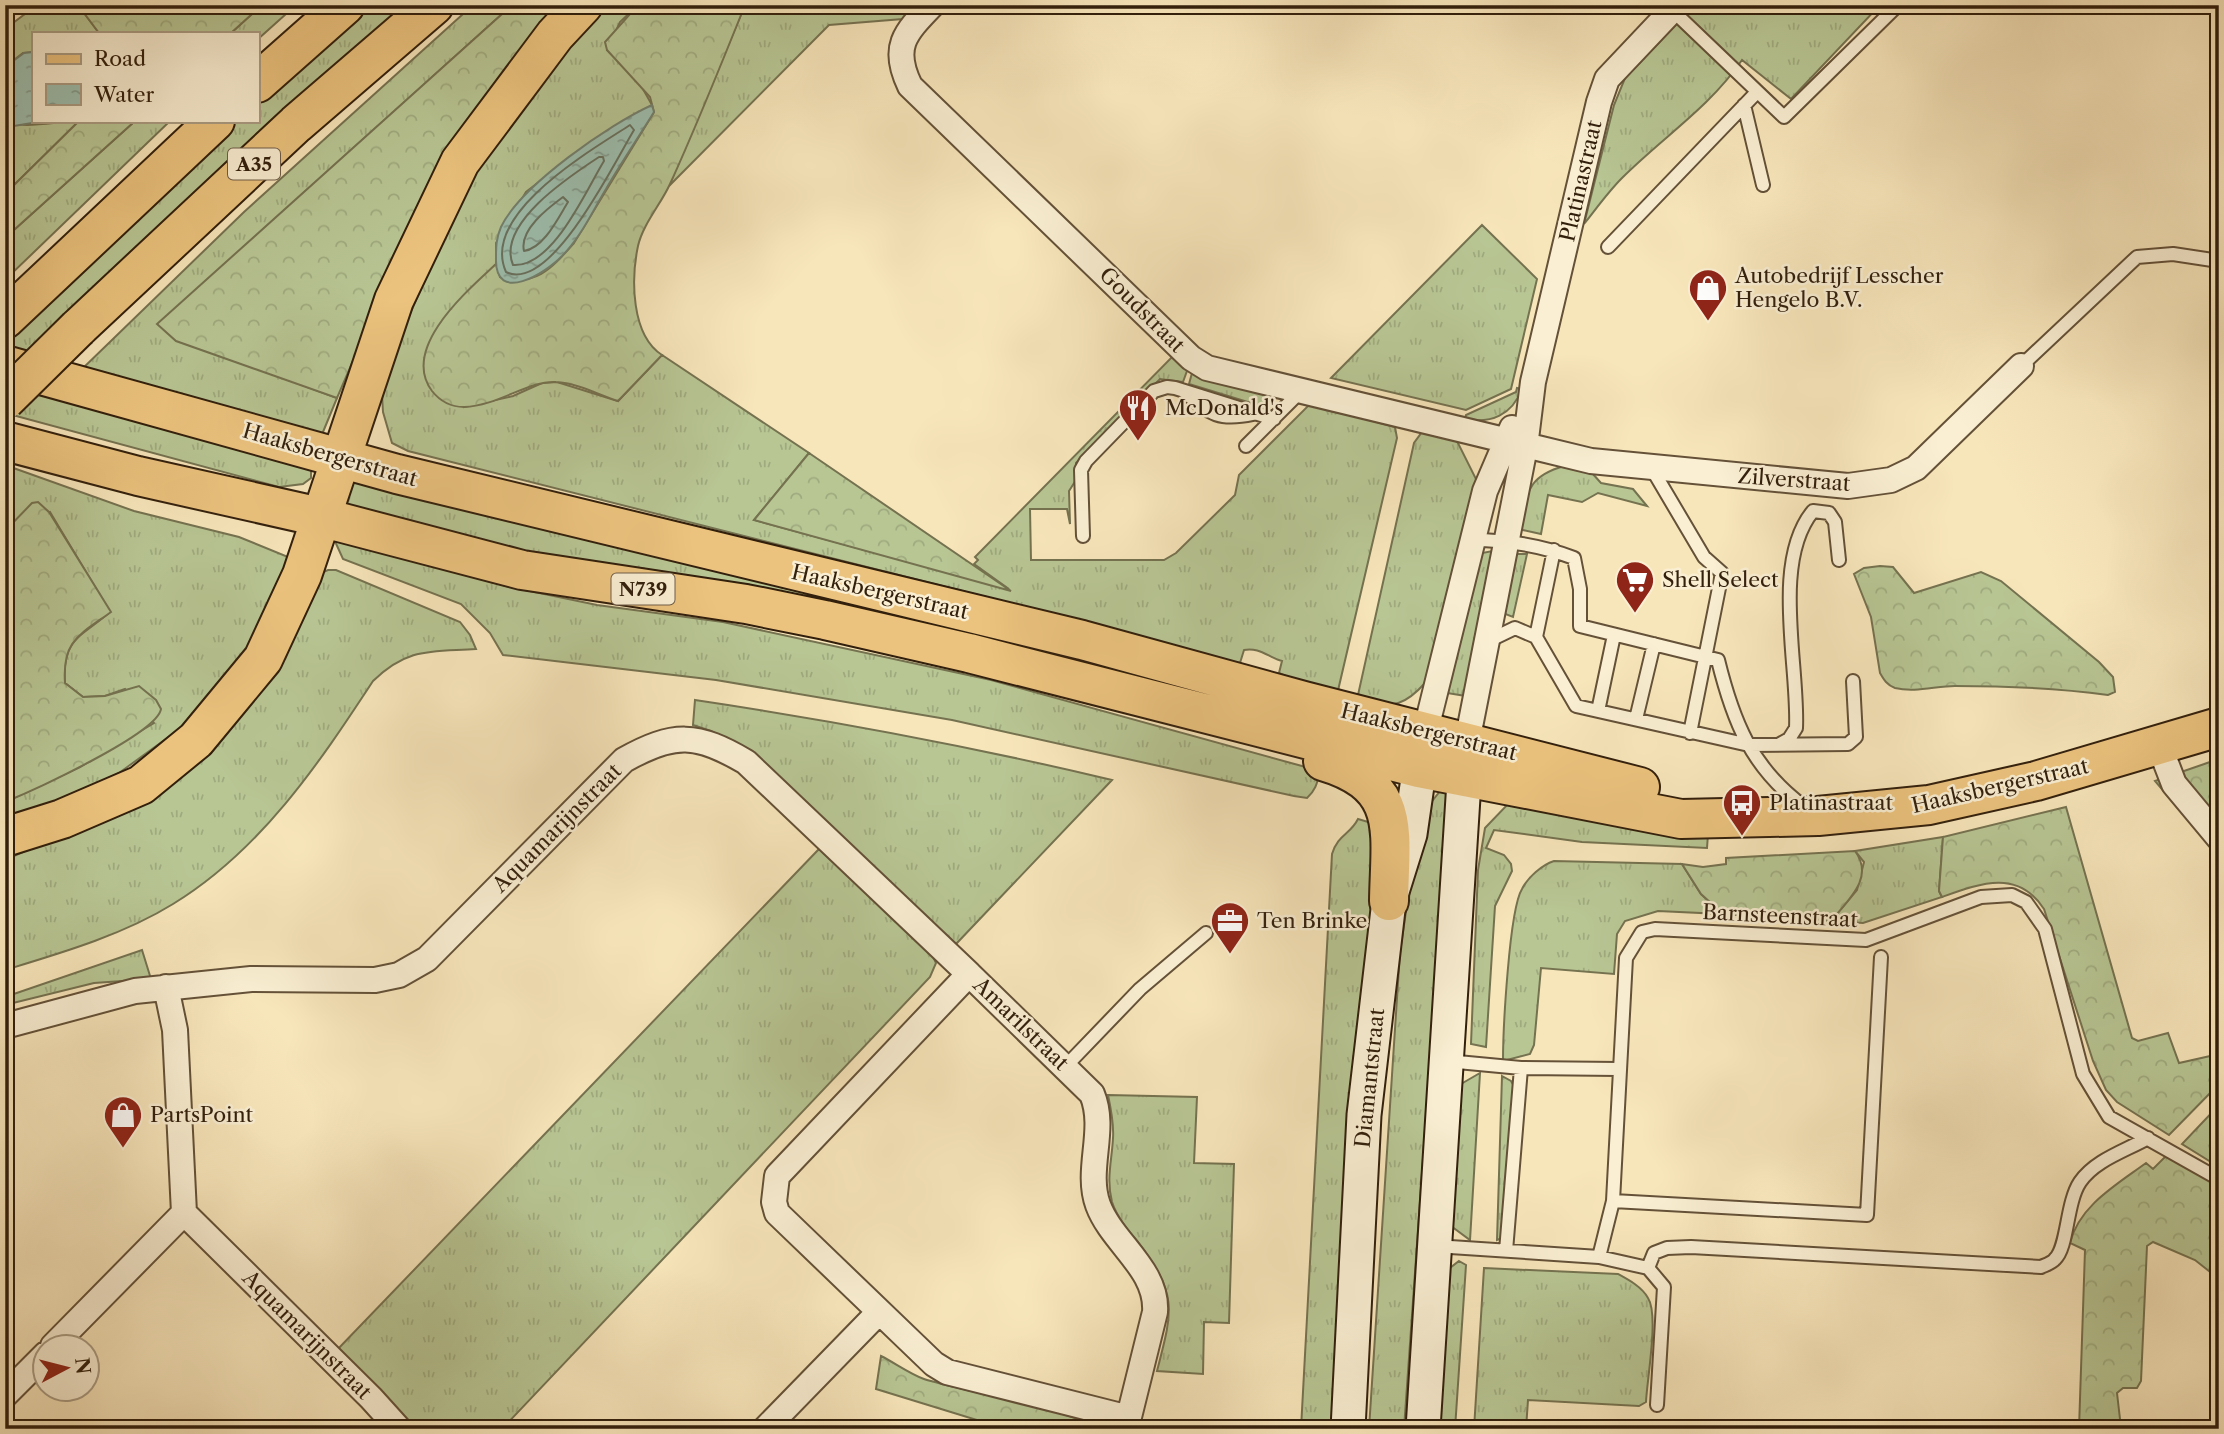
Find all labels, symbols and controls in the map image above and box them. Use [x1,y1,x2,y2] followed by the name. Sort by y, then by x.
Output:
[32,32,259,122] legend
[94,46,146,71] text: Road
[93,82,154,107] text: Water
[1554,117,1607,244] street label: Platinastraat
[228,148,280,180] road number: A35
[1095,262,1191,358] street label: Goudstraat
[1734,263,1944,312] place label: Autobedrijf Lesscher Hengelo B.V.
[1687,267,1729,322] shop icon: Autobedrijf Lesscher Hengelo B.V.
[1117,387,1159,442] restaurant icon: McDonald's
[1165,395,1283,420] place label: McDonald's
[240,418,421,492] street label: Haaksbergerstraat
[1737,463,1852,496] street label: Zilverstraat
[789,559,972,624] street label: Haaksbergerstraat
[1614,559,1656,614] supermarket icon: Shell Select
[1662,567,1779,592] place label: Shell Select
[612,574,674,604] road number: N739
[1338,698,1520,766] street label: Haaksbergerstraat
[1909,753,2091,818] street label: Haaksbergerstraat
[486,758,627,898] street label: Aquamarijnstraat
[1721,782,1763,837] bus stop icon: Platinastraat
[1769,790,1894,815] place label: Platinastraat
[1702,899,1859,932] street label: Barnsteenstraat
[1209,900,1251,955] office icon: Ten Brinke
[1257,908,1367,933] place label: Ten Brinke
[968,971,1074,1076] street label: Amarilstraat
[1350,1006,1389,1149] street label: Diamantstraat
[102,1094,144,1149] shop icon: PartsPoint
[150,1102,254,1127] place label: PartsPoint
[237,1264,377,1405] street label: Aquamarijnstraat
[32,1332,102,1402] north arrow
[70,1356,95,1376] text: N

